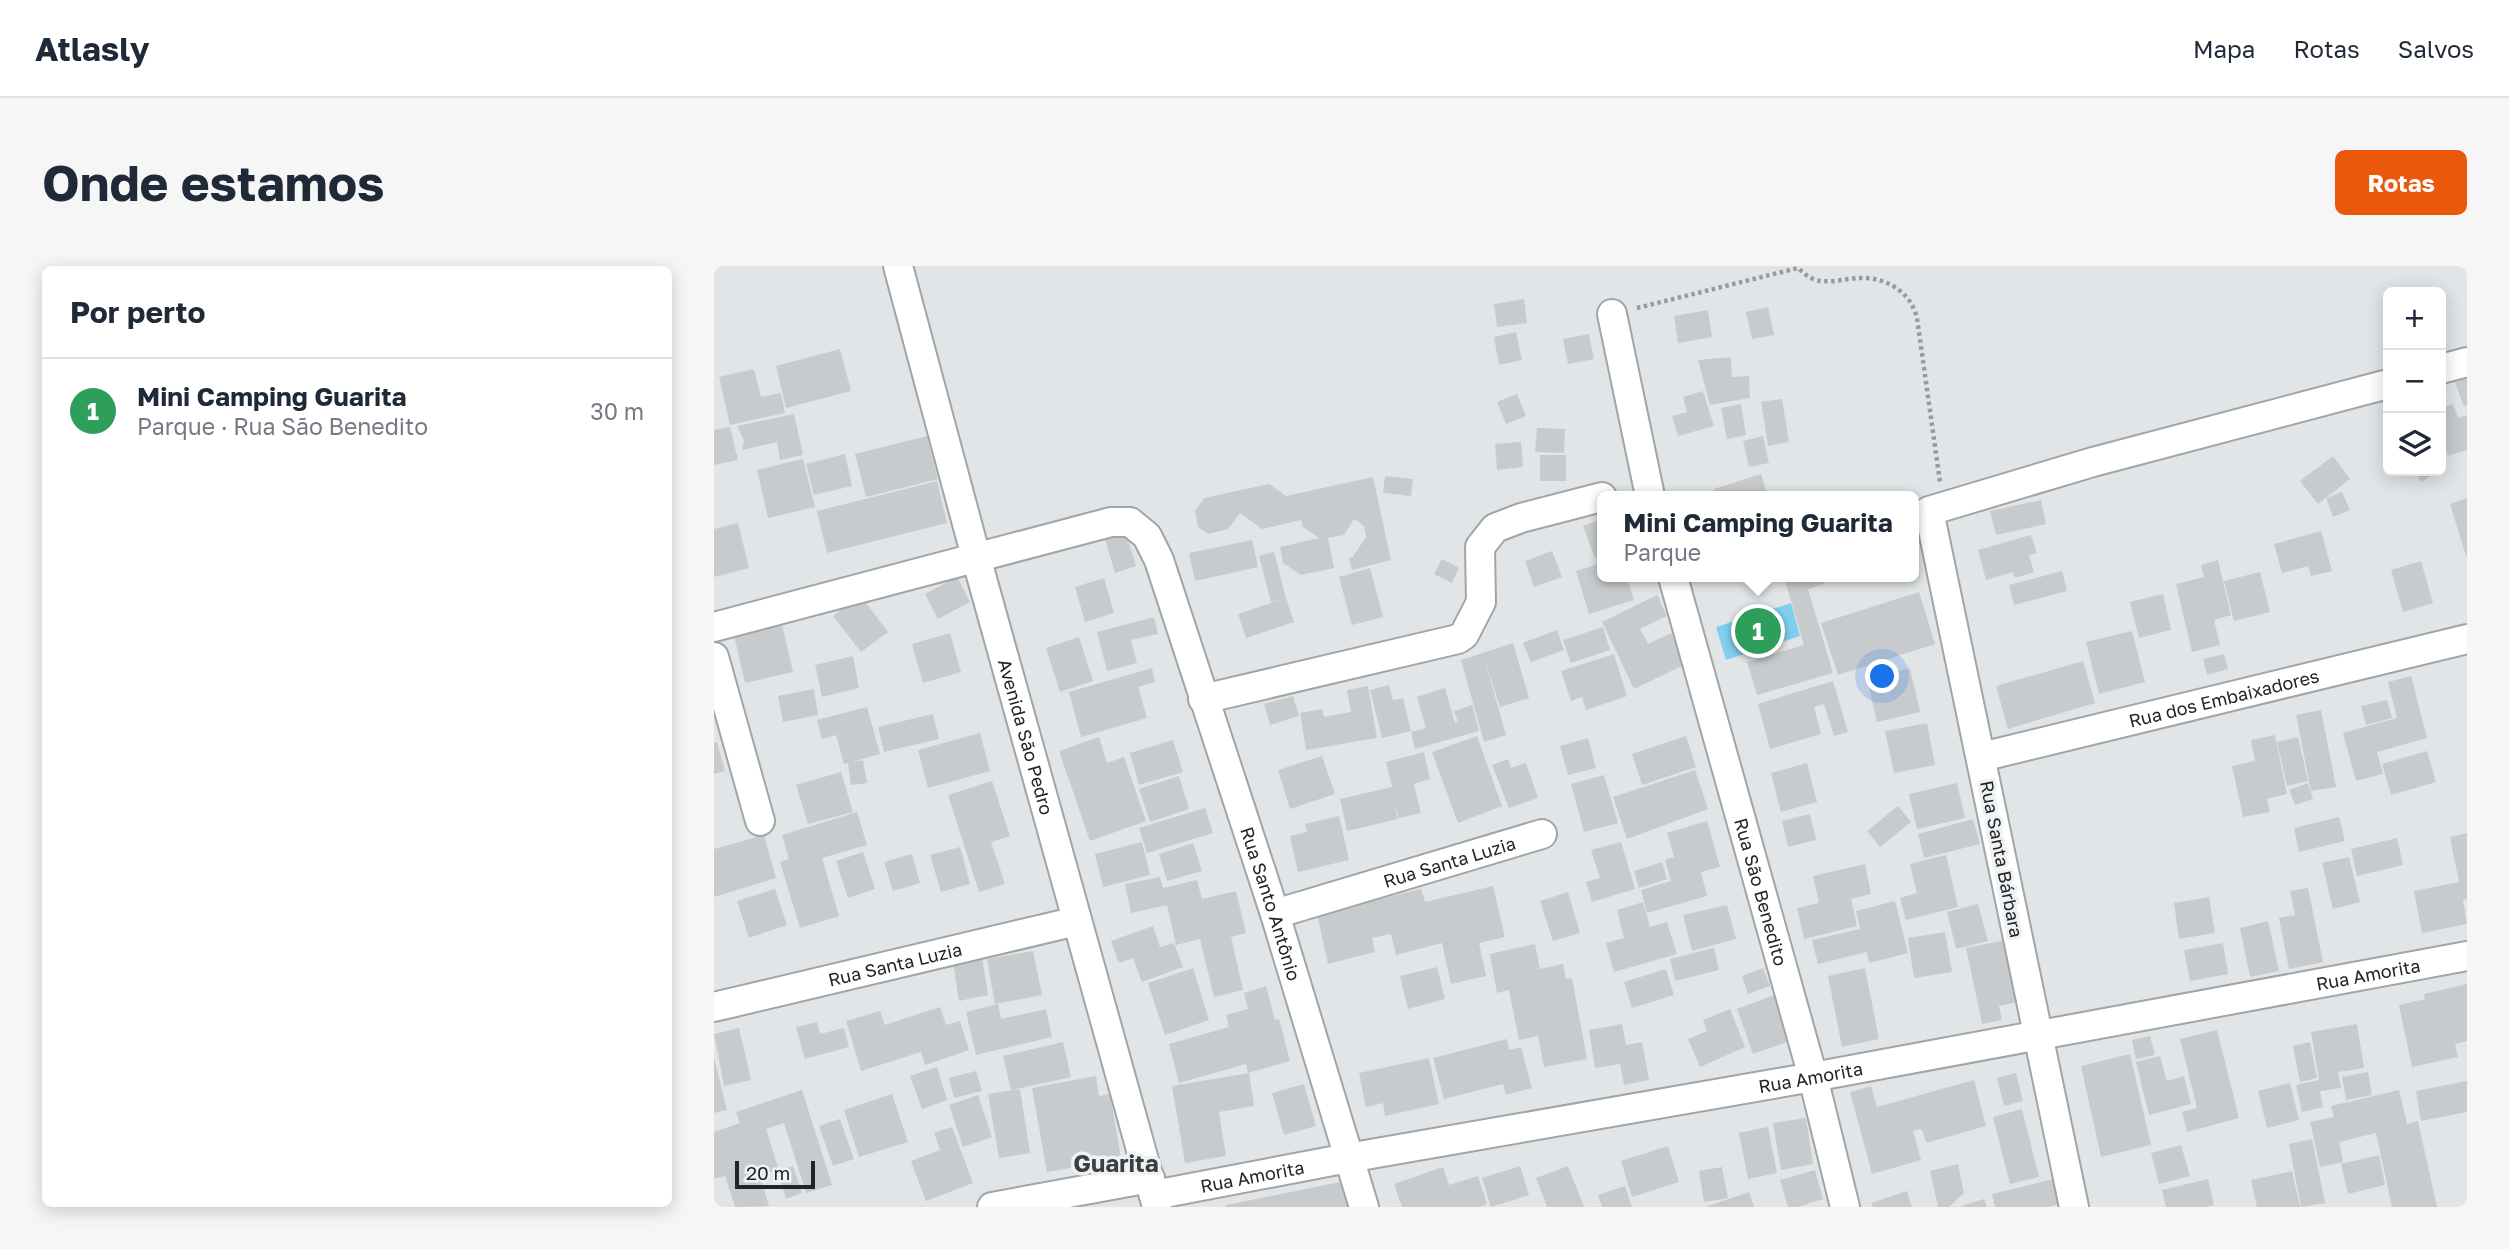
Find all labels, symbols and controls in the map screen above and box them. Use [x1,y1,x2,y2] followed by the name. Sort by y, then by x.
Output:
[35,29,150,68] text: Atlasly
[2193,34,2255,63] text: Mapa
[2293,34,2360,63] text: Rotas
[2398,34,2474,63] text: Salvos
[2335,150,2467,215] button: Rotas
[42,153,385,212] text: Onde estamos
[2383,287,2446,476] map controls
[2383,287,2446,350] button: +
[70,294,205,330] text: Por perto
[2383,350,2446,413] button: −
[137,381,407,412] text: Mini Camping Guarita
[87,397,99,425] text: 1
[590,397,644,425] text: 30 m
[137,412,428,440] text: Parque · Rua São Benedito
[2383,413,2446,476] button: layers
[1597,491,1919,582] popup
[1623,507,1893,538] text: Mini Camping Guarita
[1623,538,1701,566] text: Parque
[1735,605,1781,657] pin: 1
[994,657,1058,817] street label: Avenida São Pedro
[1865,659,1899,693] your location
[2127,664,2321,732] street label: Rua dos Embaixadores
[1976,779,2028,939] street label: Rua Santa Bárbara
[1730,816,1792,968] street label: Rua São Benedito
[1236,824,1306,983] street label: Rua Santo Antônio
[1381,832,1518,892] street label: Rua Santa Luzia
[826,938,964,991] street label: Rua Santa Luzia
[2314,954,2422,995] street label: Rua Amorita
[1757,1057,1864,1097] street label: Rua Amorita
[1073,1148,1159,1177] district label: Guarita
[1198,1156,1306,1197] street label: Rua Amorita
[735,1158,816,1190] scale bar
[746,1161,790,1184] text: 20 m

